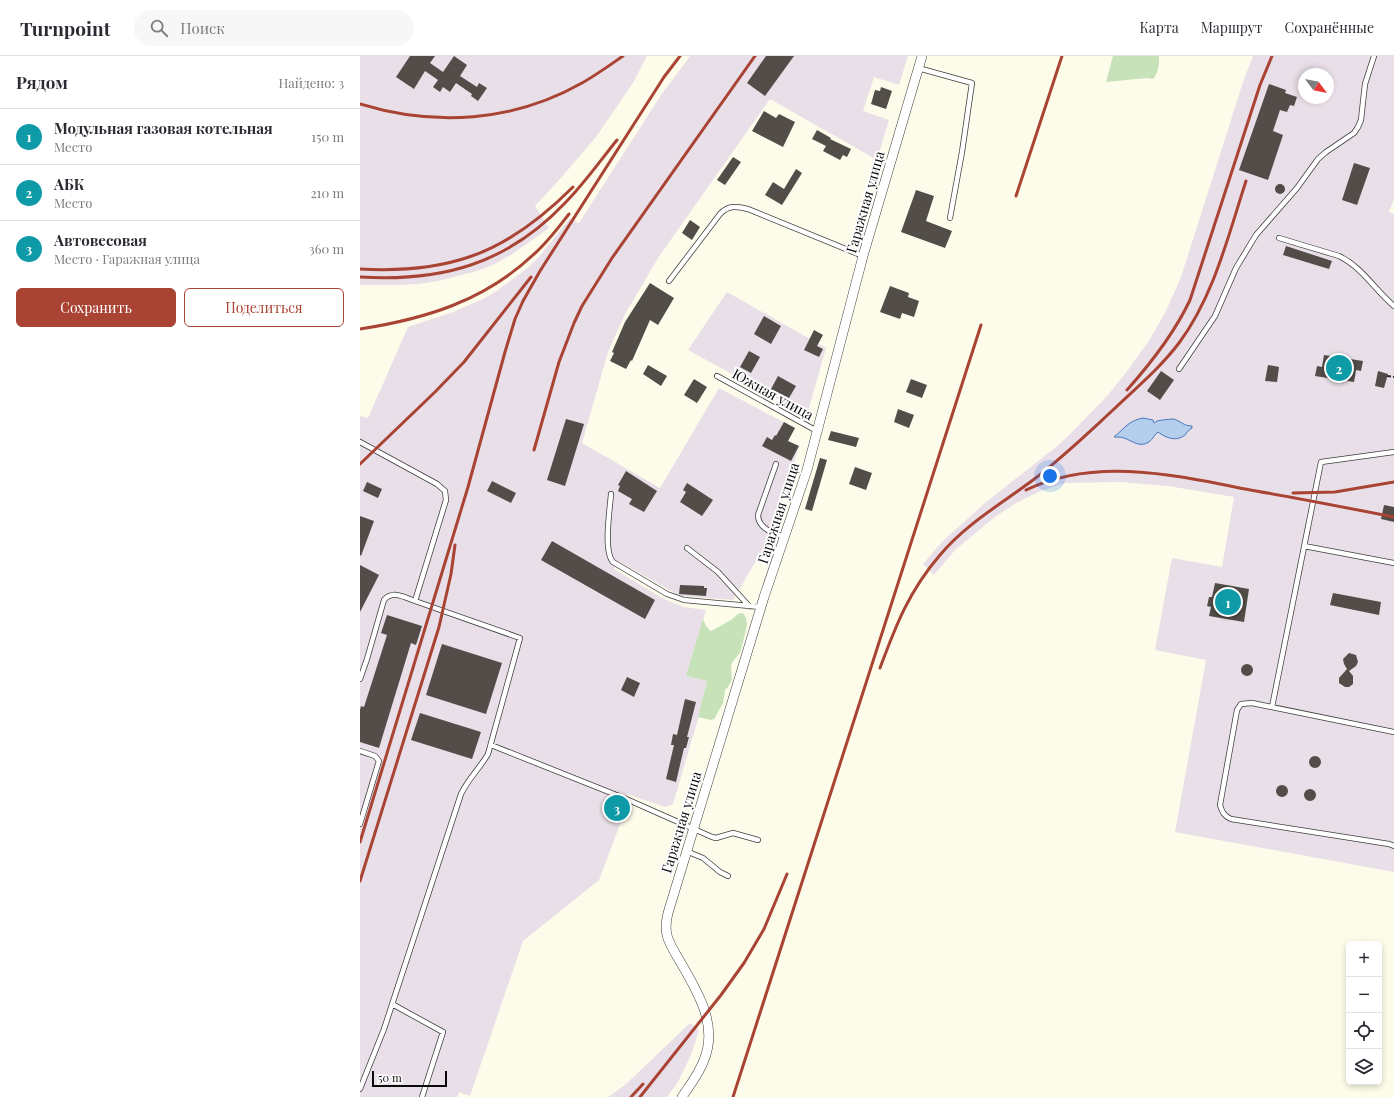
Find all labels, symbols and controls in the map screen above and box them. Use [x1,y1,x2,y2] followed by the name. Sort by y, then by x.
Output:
[134,10,414,46] search box
[20,15,110,41] text: Turnpoint
[148,17,170,39] icon: search
[180,18,225,38] text: Поиск
[1139,18,1179,37] text: Карта
[1201,18,1263,37] text: Маршрут
[1285,18,1374,37] text: Сохранённые
[1298,68,1334,104] north arrow
[16,71,68,93] text: Рядом
[279,74,344,91] text: Найдено: 3
[54,118,273,138] text: Модульная газовая котельная
[27,128,31,145] text: 1
[311,128,344,145] text: 150 m
[54,138,92,155] text: Место
[841,149,889,255] street label: Гаражная улица
[54,174,85,194] text: АБК
[26,184,32,201] text: 2
[310,184,344,201] text: 210 m
[54,194,92,211] text: Место
[54,230,147,250] text: Автовесовая
[26,240,32,257] text: 3
[309,240,344,257] text: 360 m
[54,250,200,267] text: Место · Гаражная улица
[16,288,176,327] button: Сохранить
[184,288,344,327] button: Поделиться
[1326,353,1352,383] pin: 2
[729,364,817,424] street label: Южная улица
[753,460,803,566] street label: Гаражная улица
[1040,466,1060,486] your location
[1215,587,1241,617] pin: 1
[657,769,705,875] street label: Гаражная улица
[604,793,630,823] pin: 3
[1346,941,1382,1085] map controls
[1346,941,1382,977] button: +
[1346,977,1382,1013] button: −
[1346,1013,1382,1049] button: locate
[1346,1049,1382,1085] button: layers
[372,1069,447,1088] scale bar
[378,1070,402,1085] text: 50 m

